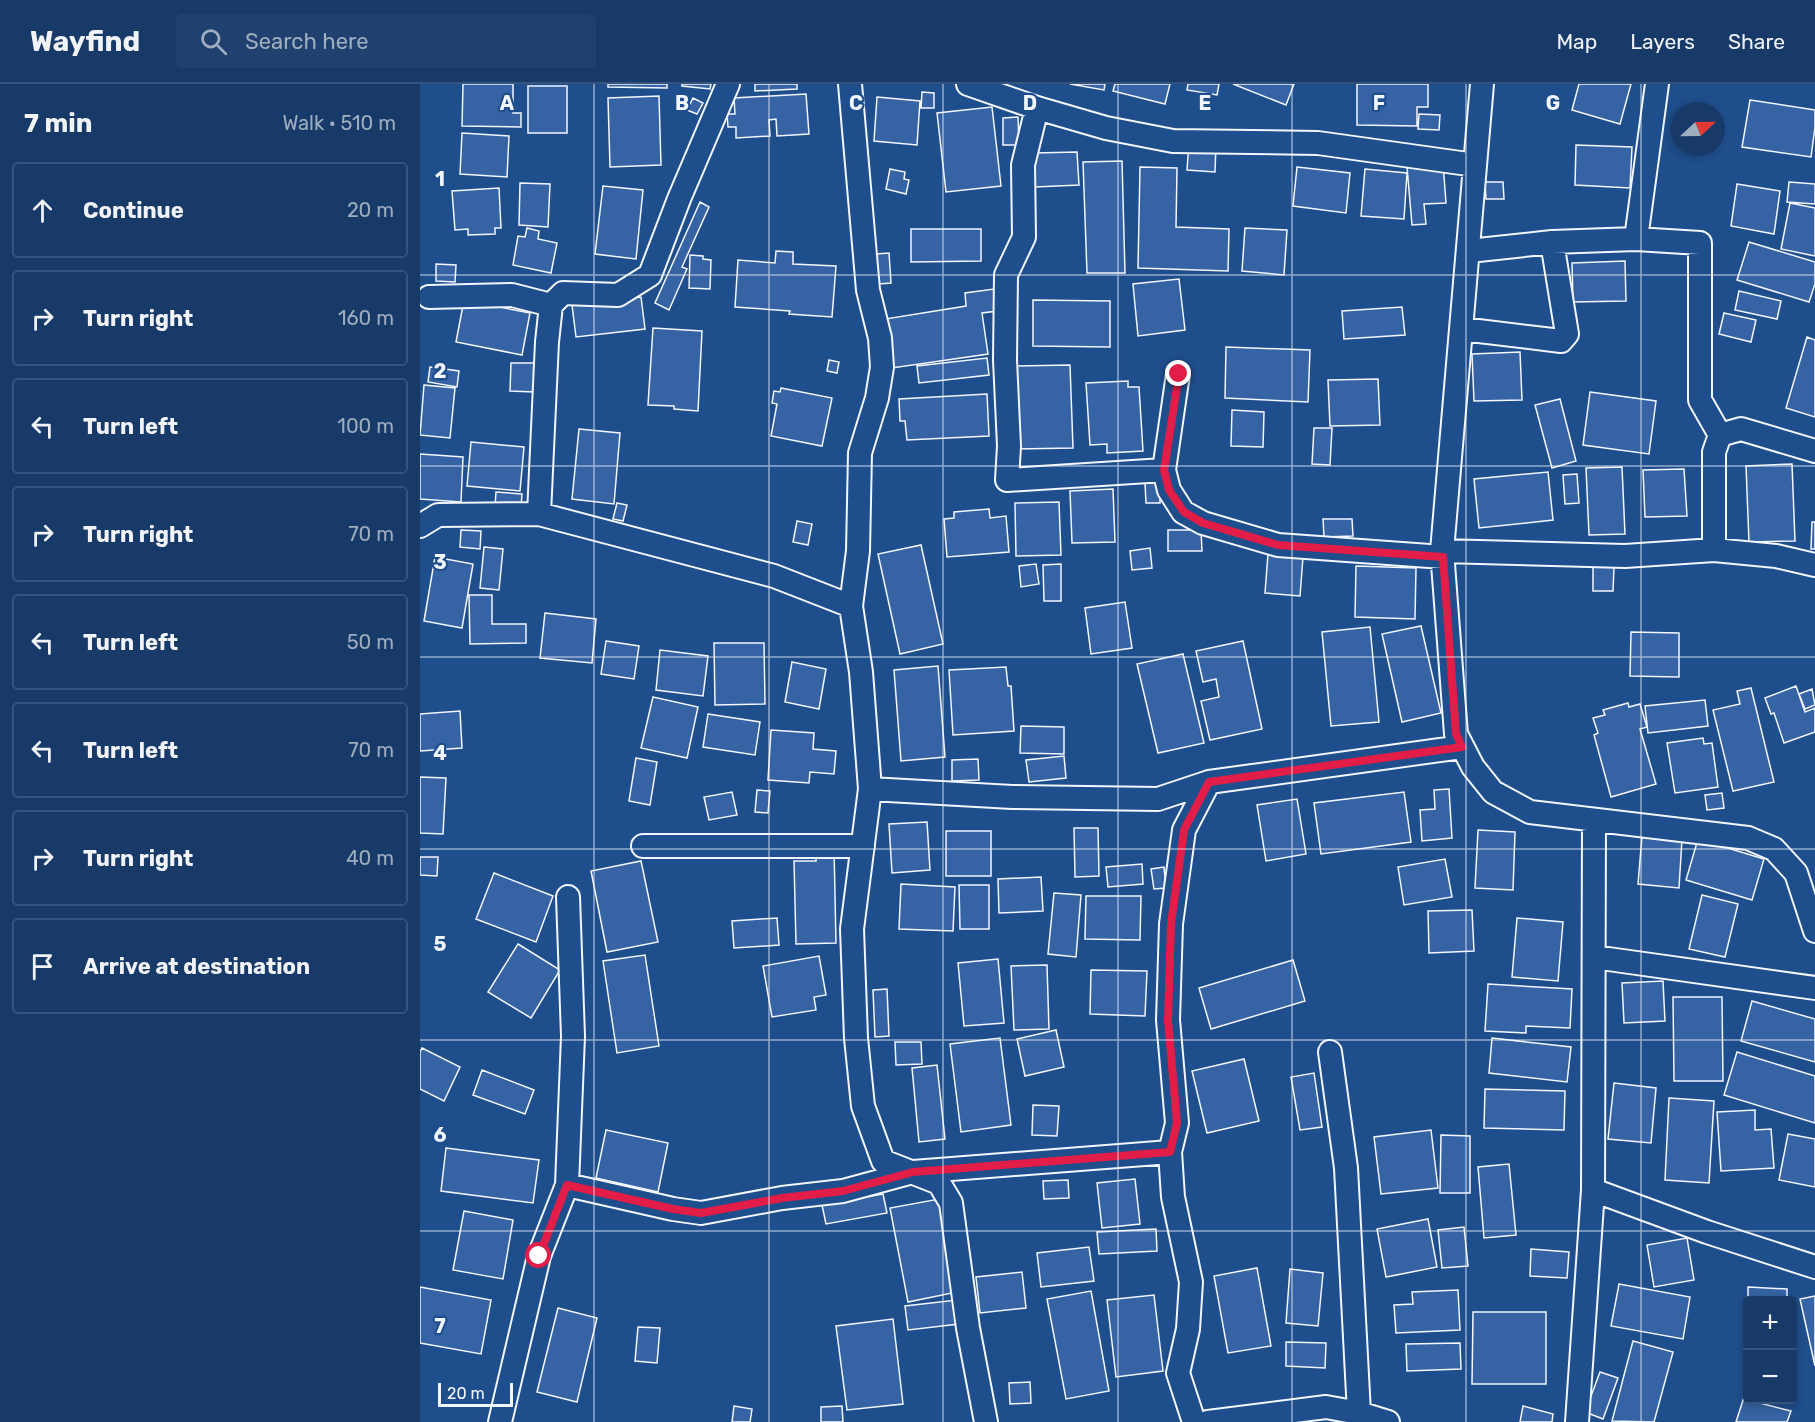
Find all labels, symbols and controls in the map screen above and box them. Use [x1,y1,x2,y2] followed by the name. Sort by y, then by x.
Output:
[176,14,596,68] search box
[30,25,140,58] text: Wayfind
[197,25,230,58] icon: search
[245,28,369,55] text: Search here
[1556,29,1597,54] text: Map
[1630,29,1695,54] text: Layers
[1728,29,1785,54] text: Share
[500,91,515,115] text: A
[675,91,689,115] text: B
[849,91,863,115] text: C
[1023,91,1037,115] text: D
[1199,91,1211,115] text: E
[1373,91,1385,115] text: F
[1546,91,1560,115] text: G
[1671,102,1725,156] north arrow
[24,108,92,139] text: 7 min
[282,111,396,135] text: Walk · 510 m
[435,167,445,191] text: 1
[26,194,59,227] icon: ahead
[83,197,184,224] text: Continue
[347,198,394,222] text: 20 m
[26,302,59,335] icon: right
[83,305,193,332] text: Turn right
[338,306,394,330] text: 160 m
[434,359,447,383] text: 2
[1165,360,1191,386] route end
[26,410,59,443] icon: left
[83,413,178,440] text: Turn left
[337,414,394,438] text: 100 m
[26,518,59,551] icon: right
[83,521,193,548] text: Turn right
[348,522,394,546] text: 70 m
[433,550,447,574] text: 3
[26,626,59,659] icon: left
[83,629,178,656] text: Turn left
[347,630,394,654] text: 50 m
[26,734,59,767] icon: left
[83,737,178,764] text: Turn left
[348,738,394,762] text: 70 m
[433,741,447,765] text: 4
[26,842,59,875] icon: right
[83,845,193,872] text: Turn right
[346,846,394,870] text: 40 m
[434,932,447,956] text: 5
[26,950,59,983] icon: arrive
[83,953,310,980] text: Arrive at destination
[433,1123,447,1147] text: 6
[525,1242,551,1268] route start
[1743,1296,1797,1404] map controls
[1743,1296,1797,1350] button: +
[434,1314,446,1338] text: 7
[1743,1350,1797,1404] button: −
[438,1380,513,1408] scale bar
[447,1384,485,1403] text: 20 m

